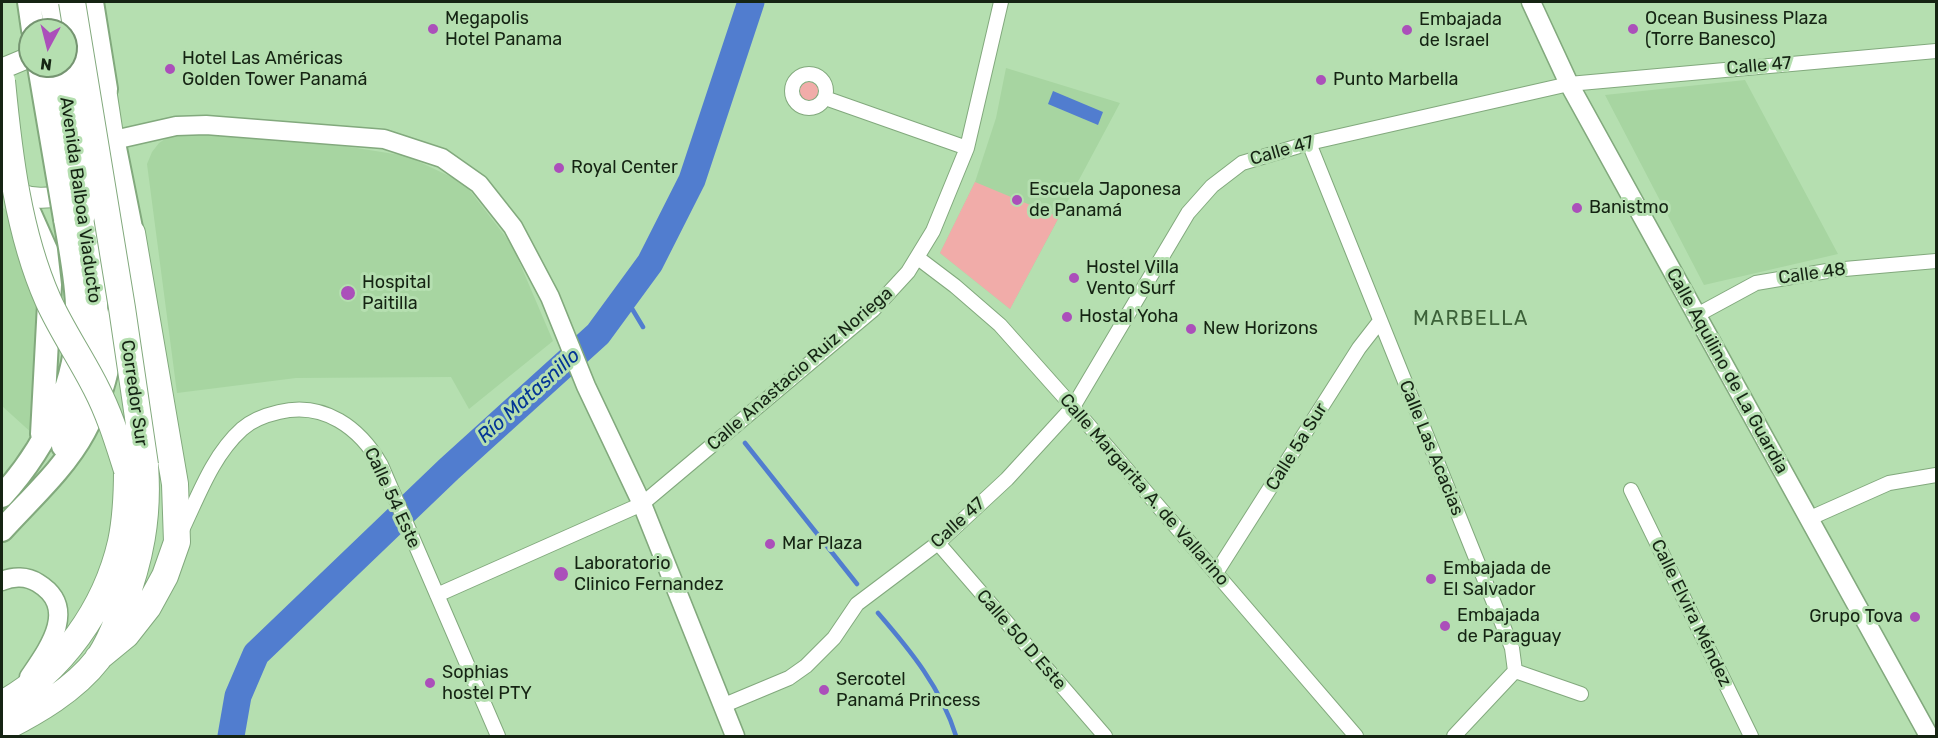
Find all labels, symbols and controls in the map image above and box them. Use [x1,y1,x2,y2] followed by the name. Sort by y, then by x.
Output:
[445,8,562,50] place label: Megapolis Hotel Panama
[1645,8,1828,50] place label: Ocean Business Plaza (Torre Banesco)
[1419,9,1502,52] place label: Embajada de Israel
[18,18,78,78] north arrow
[426,22,440,36] marker: Megapolis Hotel Panama
[1626,22,1640,36] marker: Ocean Business Plaza (Torre Banesco)
[1400,23,1414,37] marker: Embajada de Israel
[182,48,367,90] place label: Hotel Las Américas Golden Tower Panamá
[1726,52,1792,80] street label: Calle 47
[39,54,53,75] text: N
[163,62,177,76] marker: Hotel Las Américas Golden Tower Panamá
[1333,69,1458,91] place label: Punto Marbella
[1314,73,1328,87] marker: Punto Marbella
[55,95,105,305] street label: Avenida Balboa Viaducto
[1248,132,1316,170] street label: Calle 47
[571,157,678,179] place label: Royal Center
[552,161,566,175] marker: Royal Center
[1029,179,1181,222] place label: Escuela Japonesa de Panamá
[1010,193,1024,207] marker: Escuela Japonesa de Panamá
[1589,197,1669,219] place label: Banistmo
[1570,201,1584,215] marker: Banistmo
[1086,257,1179,300] place label: Hostel Villa Vento Surf
[1777,259,1847,289] street label: Calle 48
[1661,264,1793,478] street label: Calle Aquilino de La Guardia
[1067,271,1081,285] marker: Hostel Villa Vento Surf
[362,272,431,314] place label: Hospital Paitilla
[703,283,897,455] street label: Calle Anastacio Ruiz Noriega
[339,284,357,302] marker: Hospital Paitilla
[1079,306,1178,328] place label: Hostal Yoha
[1413,307,1529,331] district label: MARBELLA
[1060,310,1074,324] marker: Hostal Yoha
[1203,318,1318,340] place label: New Horizons
[1184,322,1198,336] marker: New Horizons
[116,338,152,448] street label: Corredor Sur
[473,344,585,448] water label: Río Matasnillo
[1394,377,1468,519] street label: Calle Las Acacias
[1055,390,1233,590] street label: Calle Margarita A. de Vallarino
[1262,399,1332,495] street label: Calle 5a Sur
[359,444,425,552] street label: Calle 54 Este
[927,493,989,553] street label: Calle 47
[782,533,862,555] place label: Mar Plaza
[1646,536,1736,690] street label: Calle Elvira Méndez
[763,537,777,551] marker: Mar Plaza
[574,553,724,596] place label: Laboratorio Clinico Fernandez
[1443,558,1551,600] place label: Embajada de El Salvador
[552,565,570,583] marker: Laboratorio Clinico Fernandez
[1424,572,1438,586] marker: Embajada de El Salvador
[972,585,1070,695] street label: Calle 50 D Este
[1457,605,1561,648] place label: Embajada de Paraguay
[1809,606,1903,628] place label: Grupo Tova
[1908,610,1922,624] marker: Grupo Tova
[1438,619,1452,633] marker: Embajada de Paraguay
[442,662,532,704] place label: Sophias hostel PTY
[836,669,981,712] place label: Sercotel Panamá Princess
[423,676,437,690] marker: Sophias hostel PTY
[817,683,831,697] marker: Sercotel Panamá Princess

